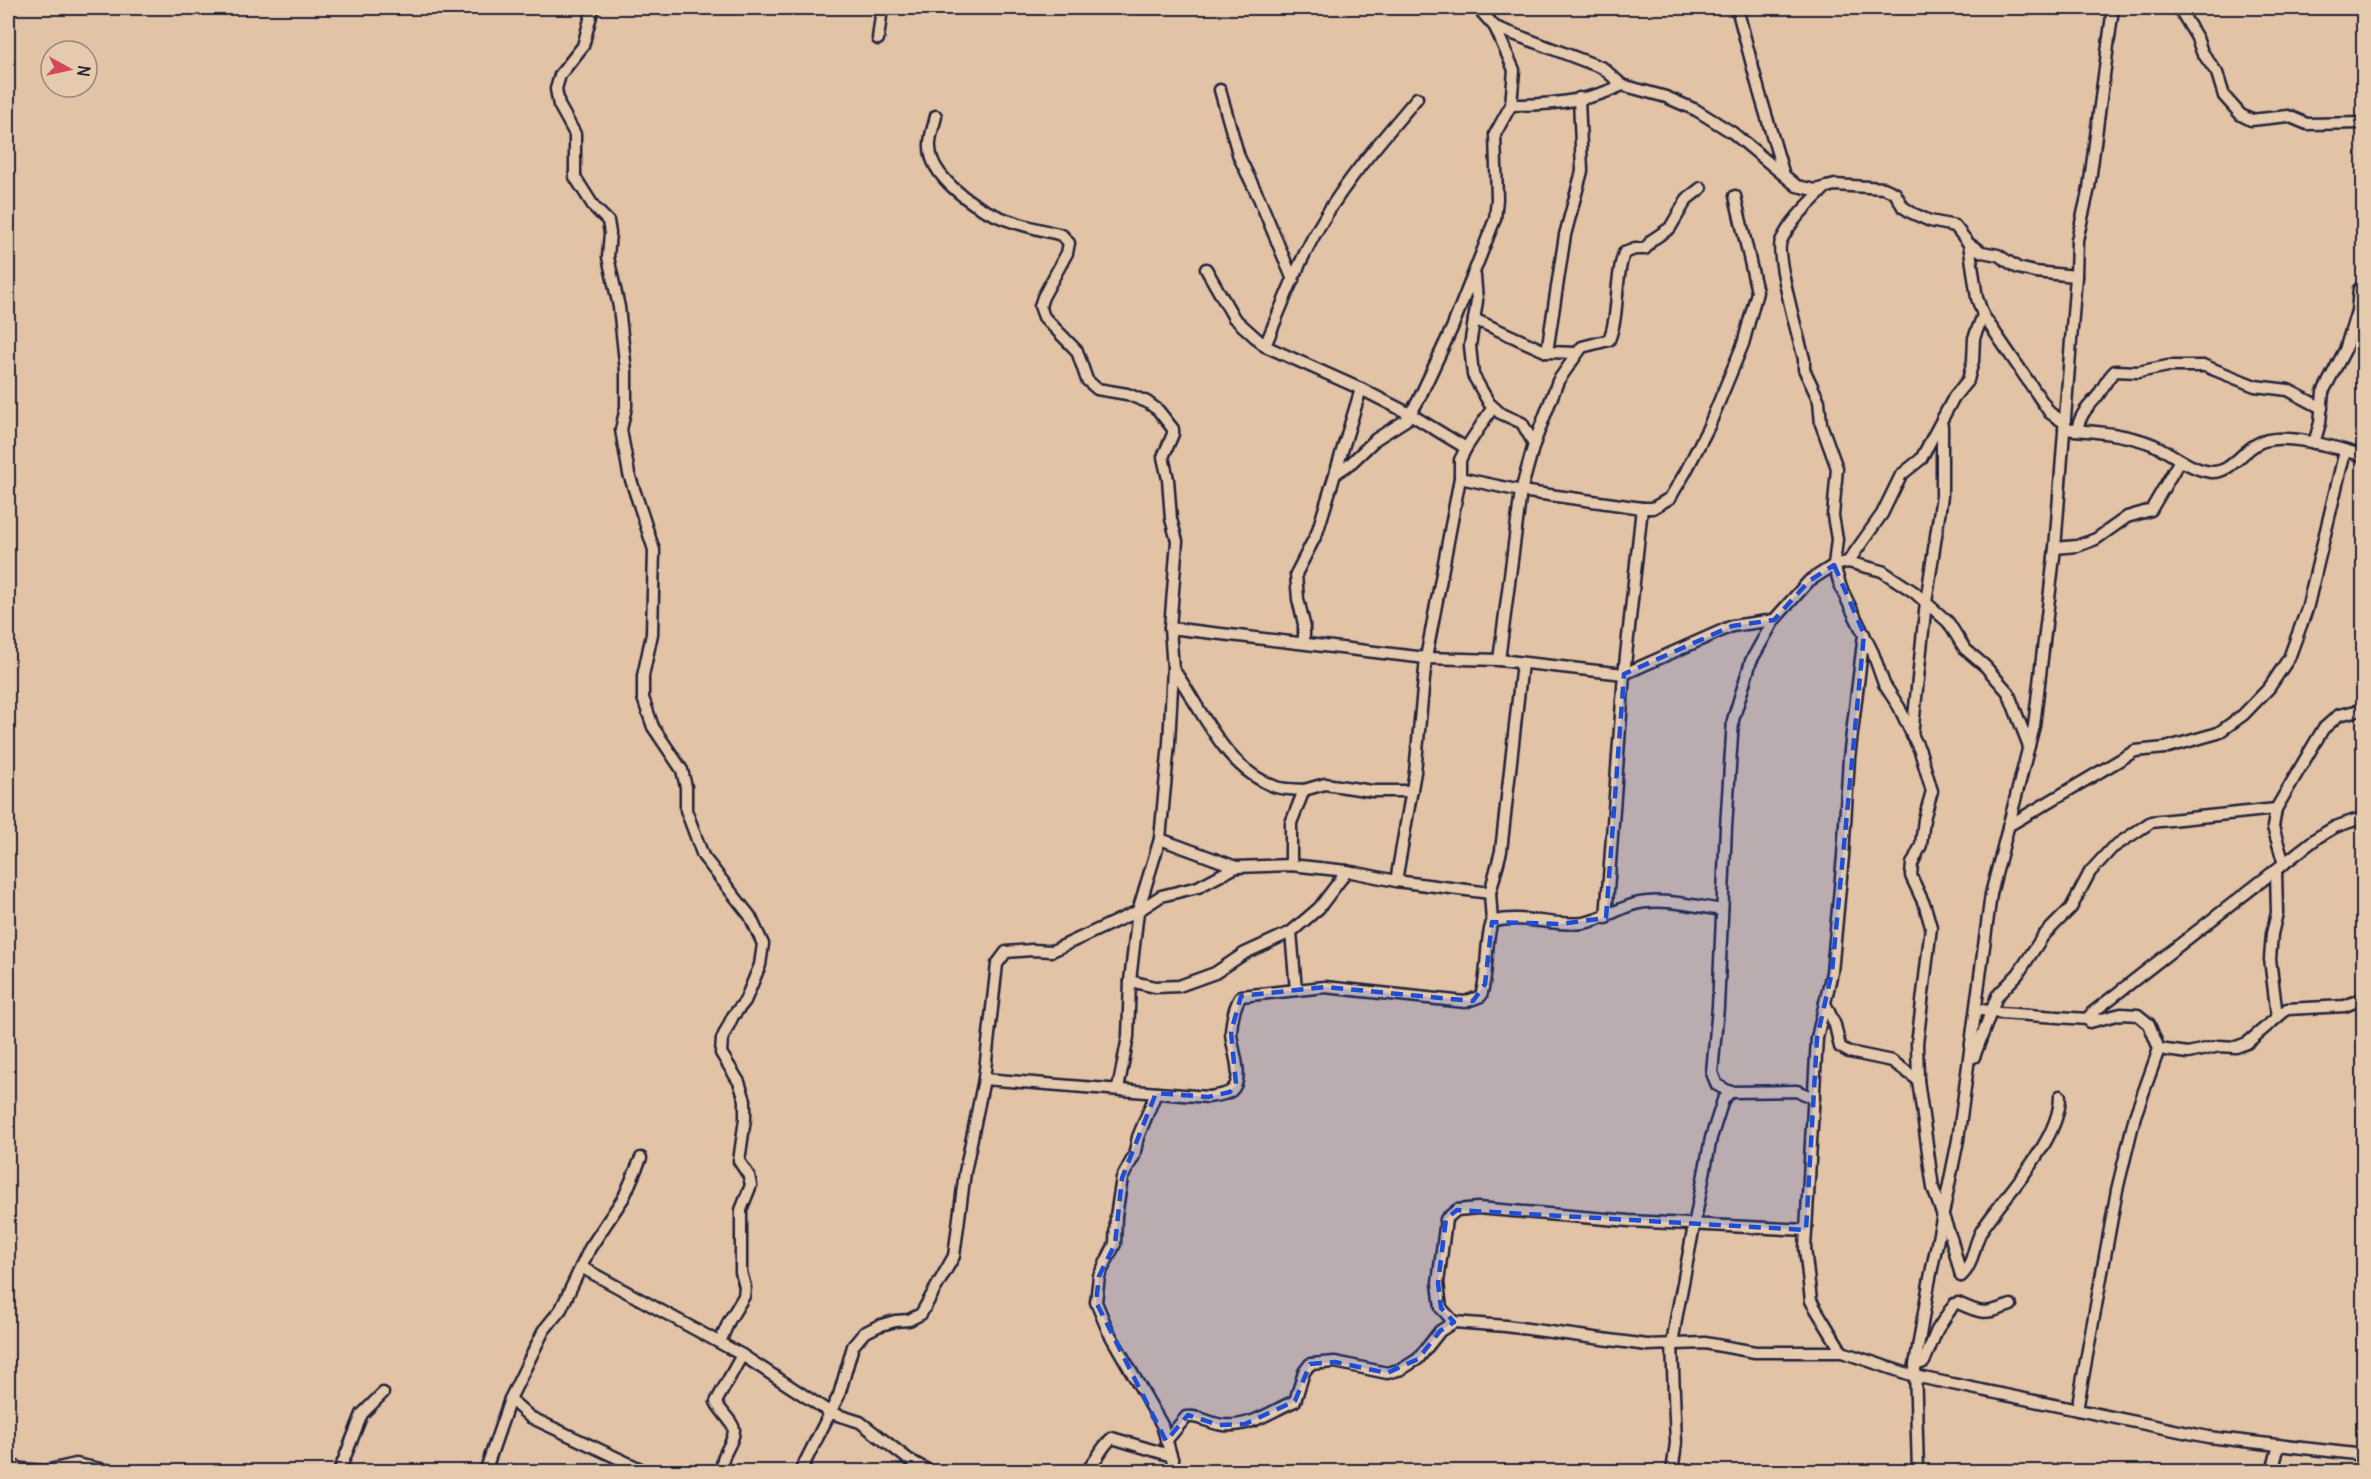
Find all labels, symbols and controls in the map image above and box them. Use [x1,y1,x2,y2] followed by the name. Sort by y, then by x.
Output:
[39,39,99,99] north arrow
[73,64,95,78] text: N

